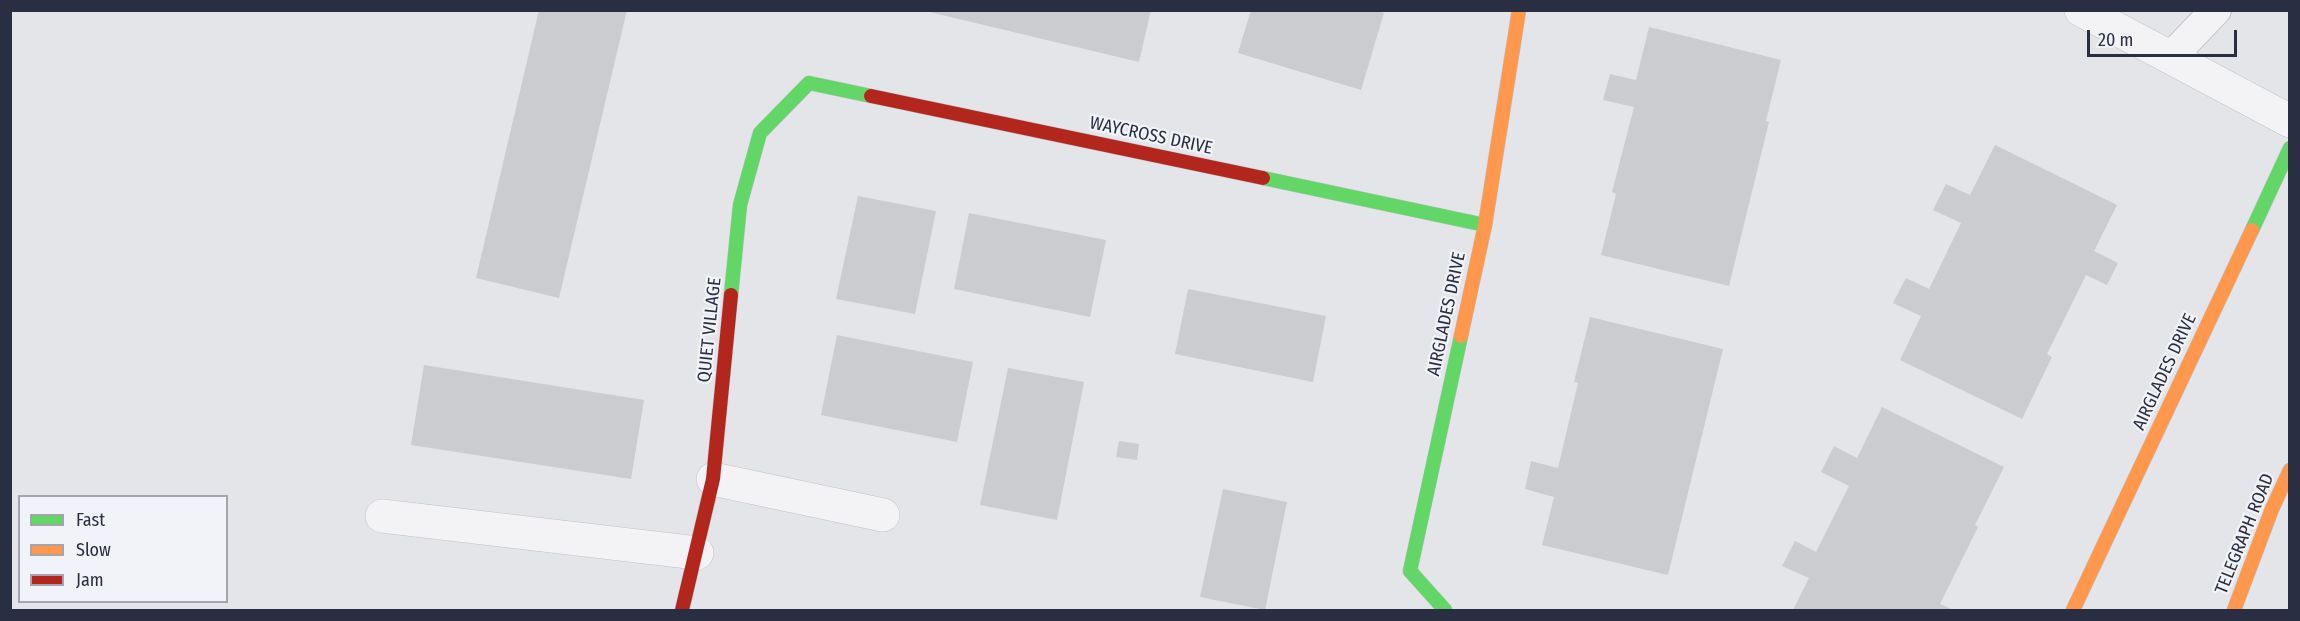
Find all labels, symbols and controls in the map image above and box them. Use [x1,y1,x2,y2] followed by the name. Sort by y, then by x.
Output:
[2090,18,2240,56] scale bar
[2098,29,2133,51] text: 20 m
[1088,112,1214,160] street label: WAYCROSS DRIVE
[1423,250,1471,378] street label: AIRGLADES DRIVE
[694,276,726,384] street label: QUIET VILLAGE
[2129,310,2201,434] street label: AIRGLADES DRIVE
[2211,471,2279,597] street label: TELEGRAPH ROAD
[18,495,228,603] legend
[76,509,105,531] text: Fast
[76,539,111,561] text: Slow
[76,569,104,591] text: Jam

